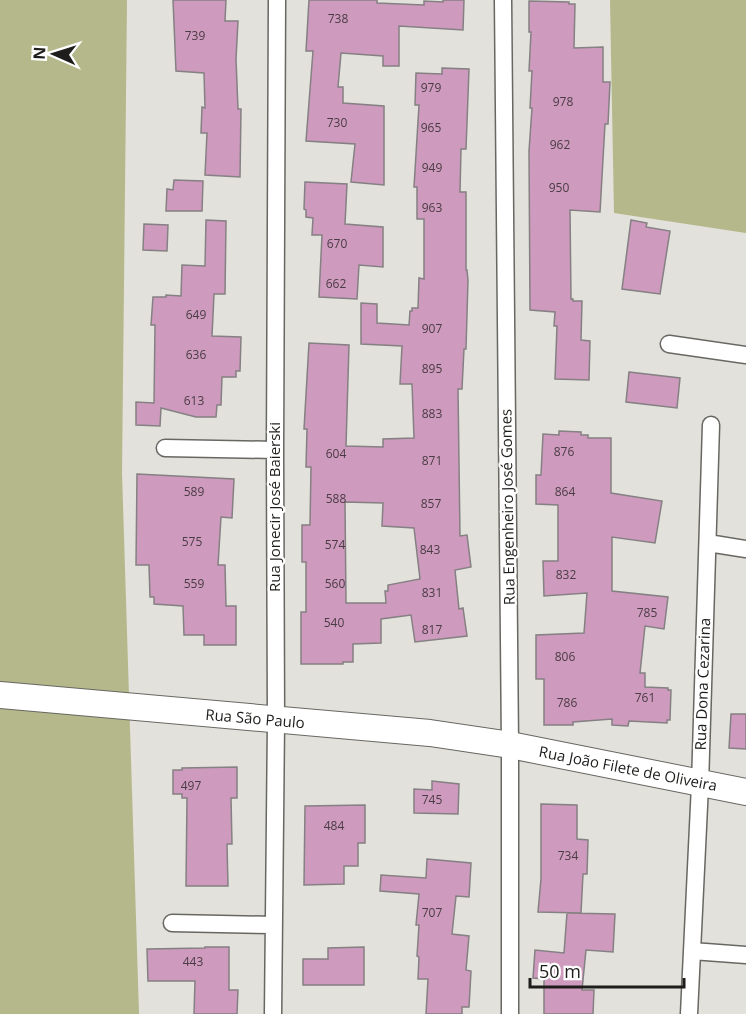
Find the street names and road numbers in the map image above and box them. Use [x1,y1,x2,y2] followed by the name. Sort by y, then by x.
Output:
[495,409,519,605] street label: Rua Engenheiro José Gomes
[264,422,284,592] street label: Rua Jonecir José Baierski
[690,617,714,751] street label: Rua Dona Cezarina
[205,704,306,732] street label: Rua São Paulo
[537,741,719,795] street label: Rua João Filete de Oliveira

